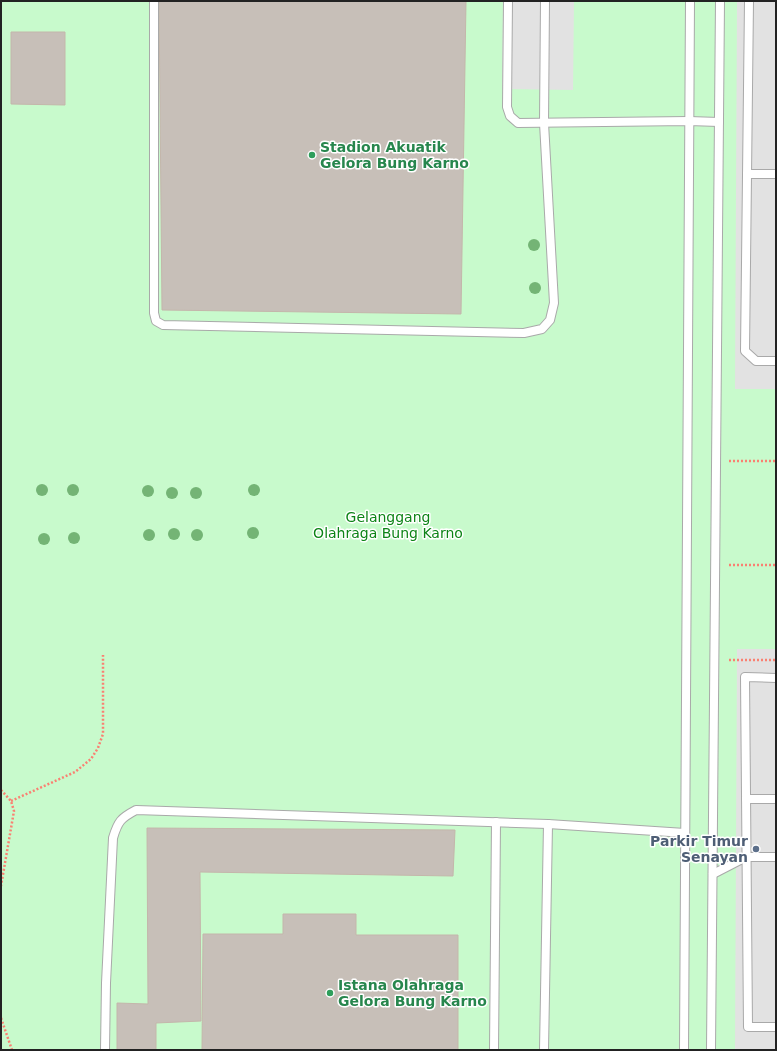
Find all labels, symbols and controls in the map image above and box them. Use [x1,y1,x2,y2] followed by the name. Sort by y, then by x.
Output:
[320,139,469,171] place label: Stadion Akuatik Gelora Bung Karno
[307,150,317,160] marker: Stadion Akuatik Gelora Bung Karno
[313,509,463,541] park label: Gelanggang Olahraga Bung Karno
[650,833,748,865] place label: Parkir Timur Senayan
[751,844,761,854] marker: Parkir Timur Senayan
[338,977,487,1009] place label: Istana Olahraga Gelora Bung Karno
[325,988,335,998] marker: Istana Olahraga Gelora Bung Karno

